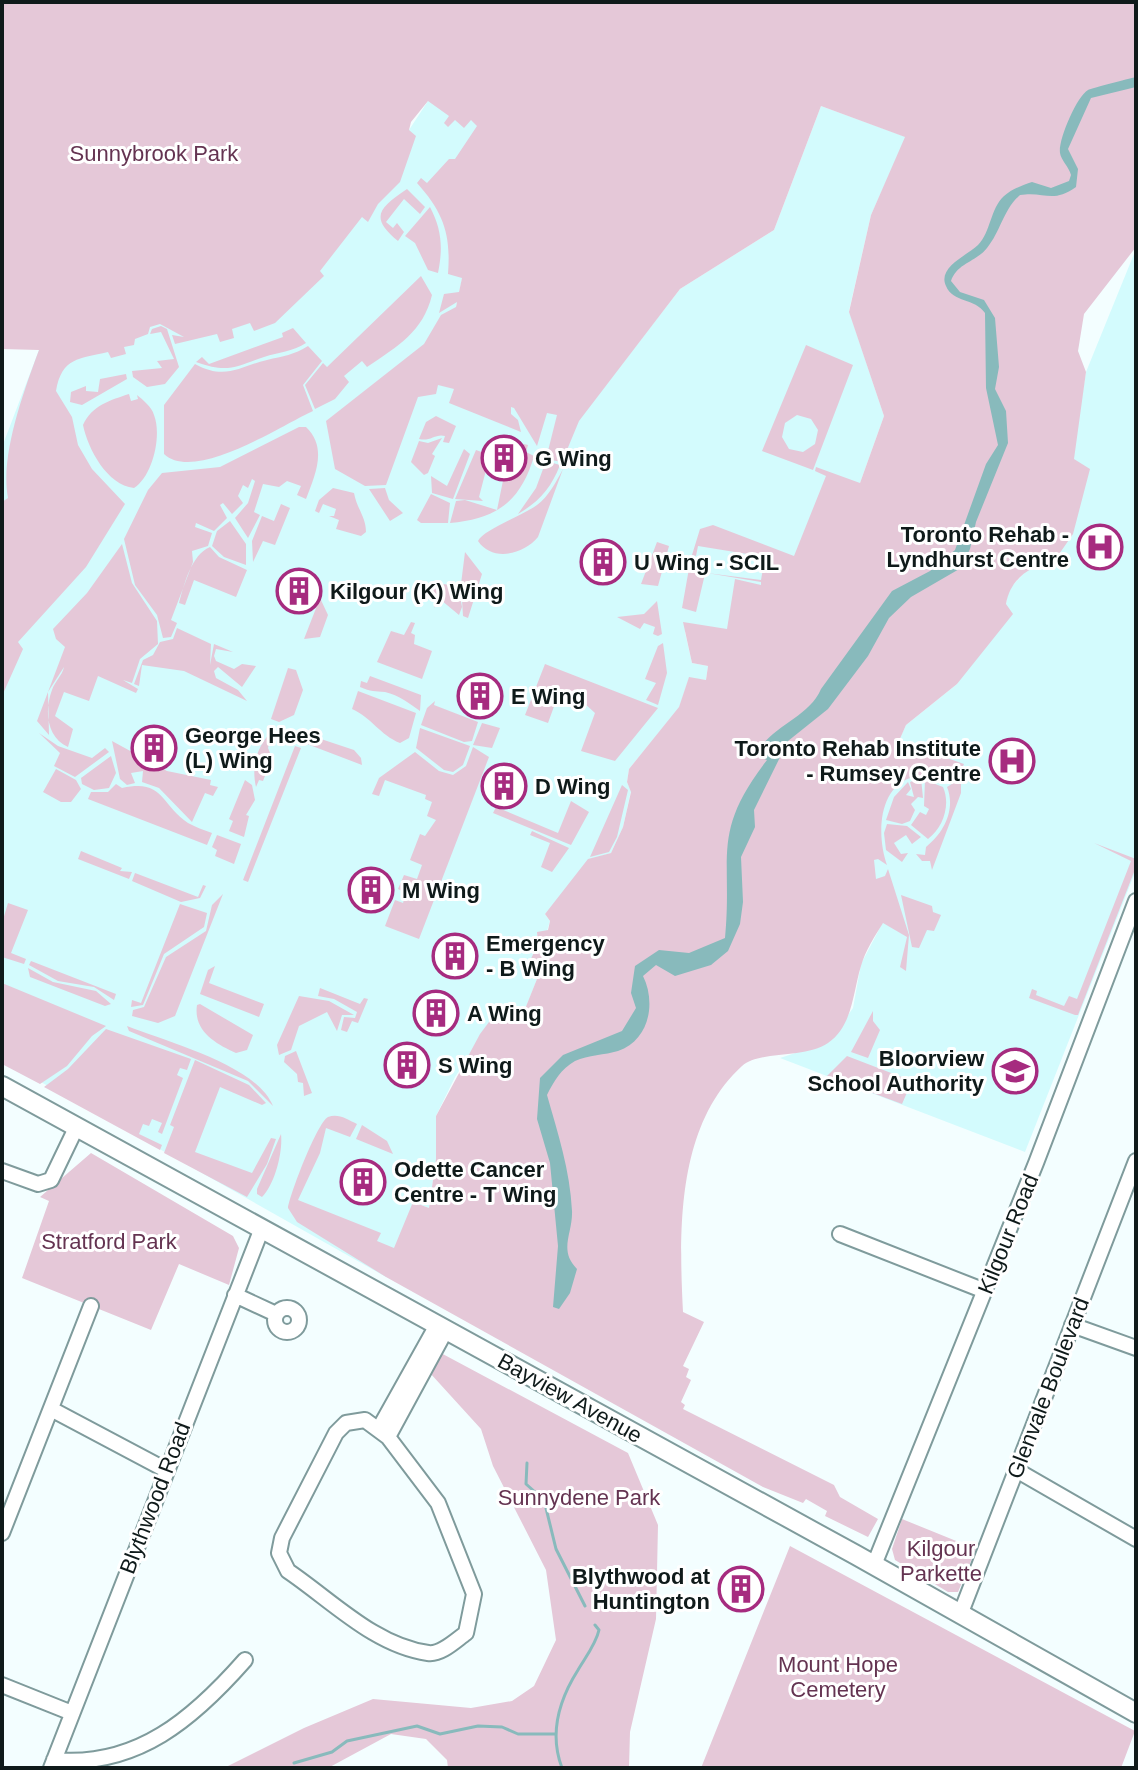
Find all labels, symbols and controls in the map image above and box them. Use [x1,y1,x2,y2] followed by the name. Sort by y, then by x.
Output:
[70,141,239,166] park label: Sunnybrook Park
[480,434,528,482] building icon: G Wing
[535,446,612,471] place label: G Wing
[886,522,1069,572] place label: Toronto Rehab - Lyndhurst Centre
[1076,523,1124,571] hospital icon: Toronto Rehab - Lyndhurst Centre
[579,538,627,586] building icon: U Wing - SCIL
[634,550,779,575] place label: U Wing - SCIL
[275,567,323,615] building icon: Kilgour (K) Wing
[330,579,503,604] place label: Kilgour (K) Wing
[456,672,504,720] building icon: E Wing
[511,684,585,709] place label: E Wing
[185,723,321,773] place label: George Hees (L) Wing
[130,724,178,772] building icon: George Hees (L) Wing
[735,736,981,786] place label: Toronto Rehab Institute - Rumsey Centre
[988,737,1036,785] hospital icon: Toronto Rehab Institute - Rumsey Centre
[480,762,528,810] building icon: D Wing
[535,774,611,799] place label: D Wing
[347,866,395,914] building icon: M Wing
[402,878,480,903] place label: M Wing
[486,931,605,981] place label: Emergency - B Wing
[431,932,479,980] building icon: Emergency - B Wing
[412,989,460,1037] building icon: A Wing
[467,1001,542,1026] place label: A Wing
[383,1041,431,1089] building icon: S Wing
[808,1046,985,1096] place label: Bloorview School Authority
[991,1047,1039,1095] school or university icon: Bloorview School Authority
[438,1053,512,1078] place label: S Wing
[394,1157,556,1207] place label: Odette Cancer Centre - T Wing
[339,1158,387,1206] building icon: Odette Cancer Centre - T Wing
[973,1170,1043,1298] street label: Kilgour Road
[41,1229,178,1254] park label: Stratford Park
[1002,1294,1094,1482] street label: Glenvale Boulevard
[494,1348,646,1448] street label: Bayview Avenue
[115,1419,195,1577] street label: Blythwood Road
[498,1485,661,1510] park label: Sunnydene Park
[900,1536,982,1586] park label: Kilgour Parkette
[572,1564,711,1614] place label: Blythwood at Huntington
[717,1565,765,1613] building icon: Blythwood at Huntington
[778,1652,898,1702] park label: Mount Hope Cemetery

